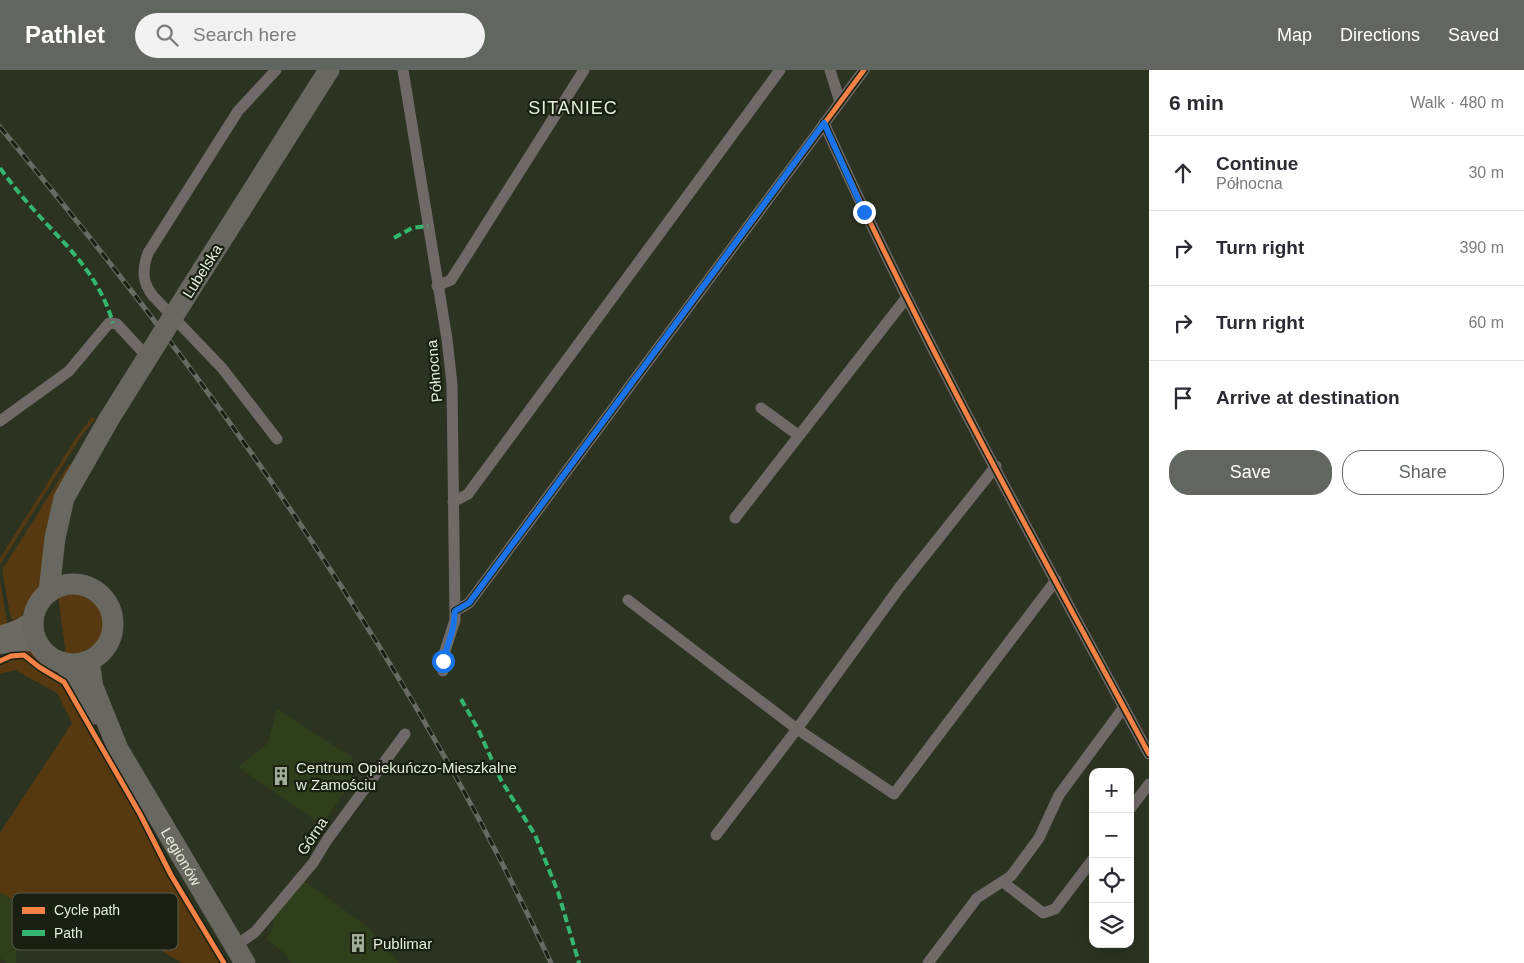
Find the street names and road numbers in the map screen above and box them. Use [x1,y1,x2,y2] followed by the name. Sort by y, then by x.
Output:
[179,240,225,301] street label: Lubelska
[423,338,445,403] street label: Północna
[293,813,331,858] street label: Górna
[158,824,205,888] street label: Legionów

